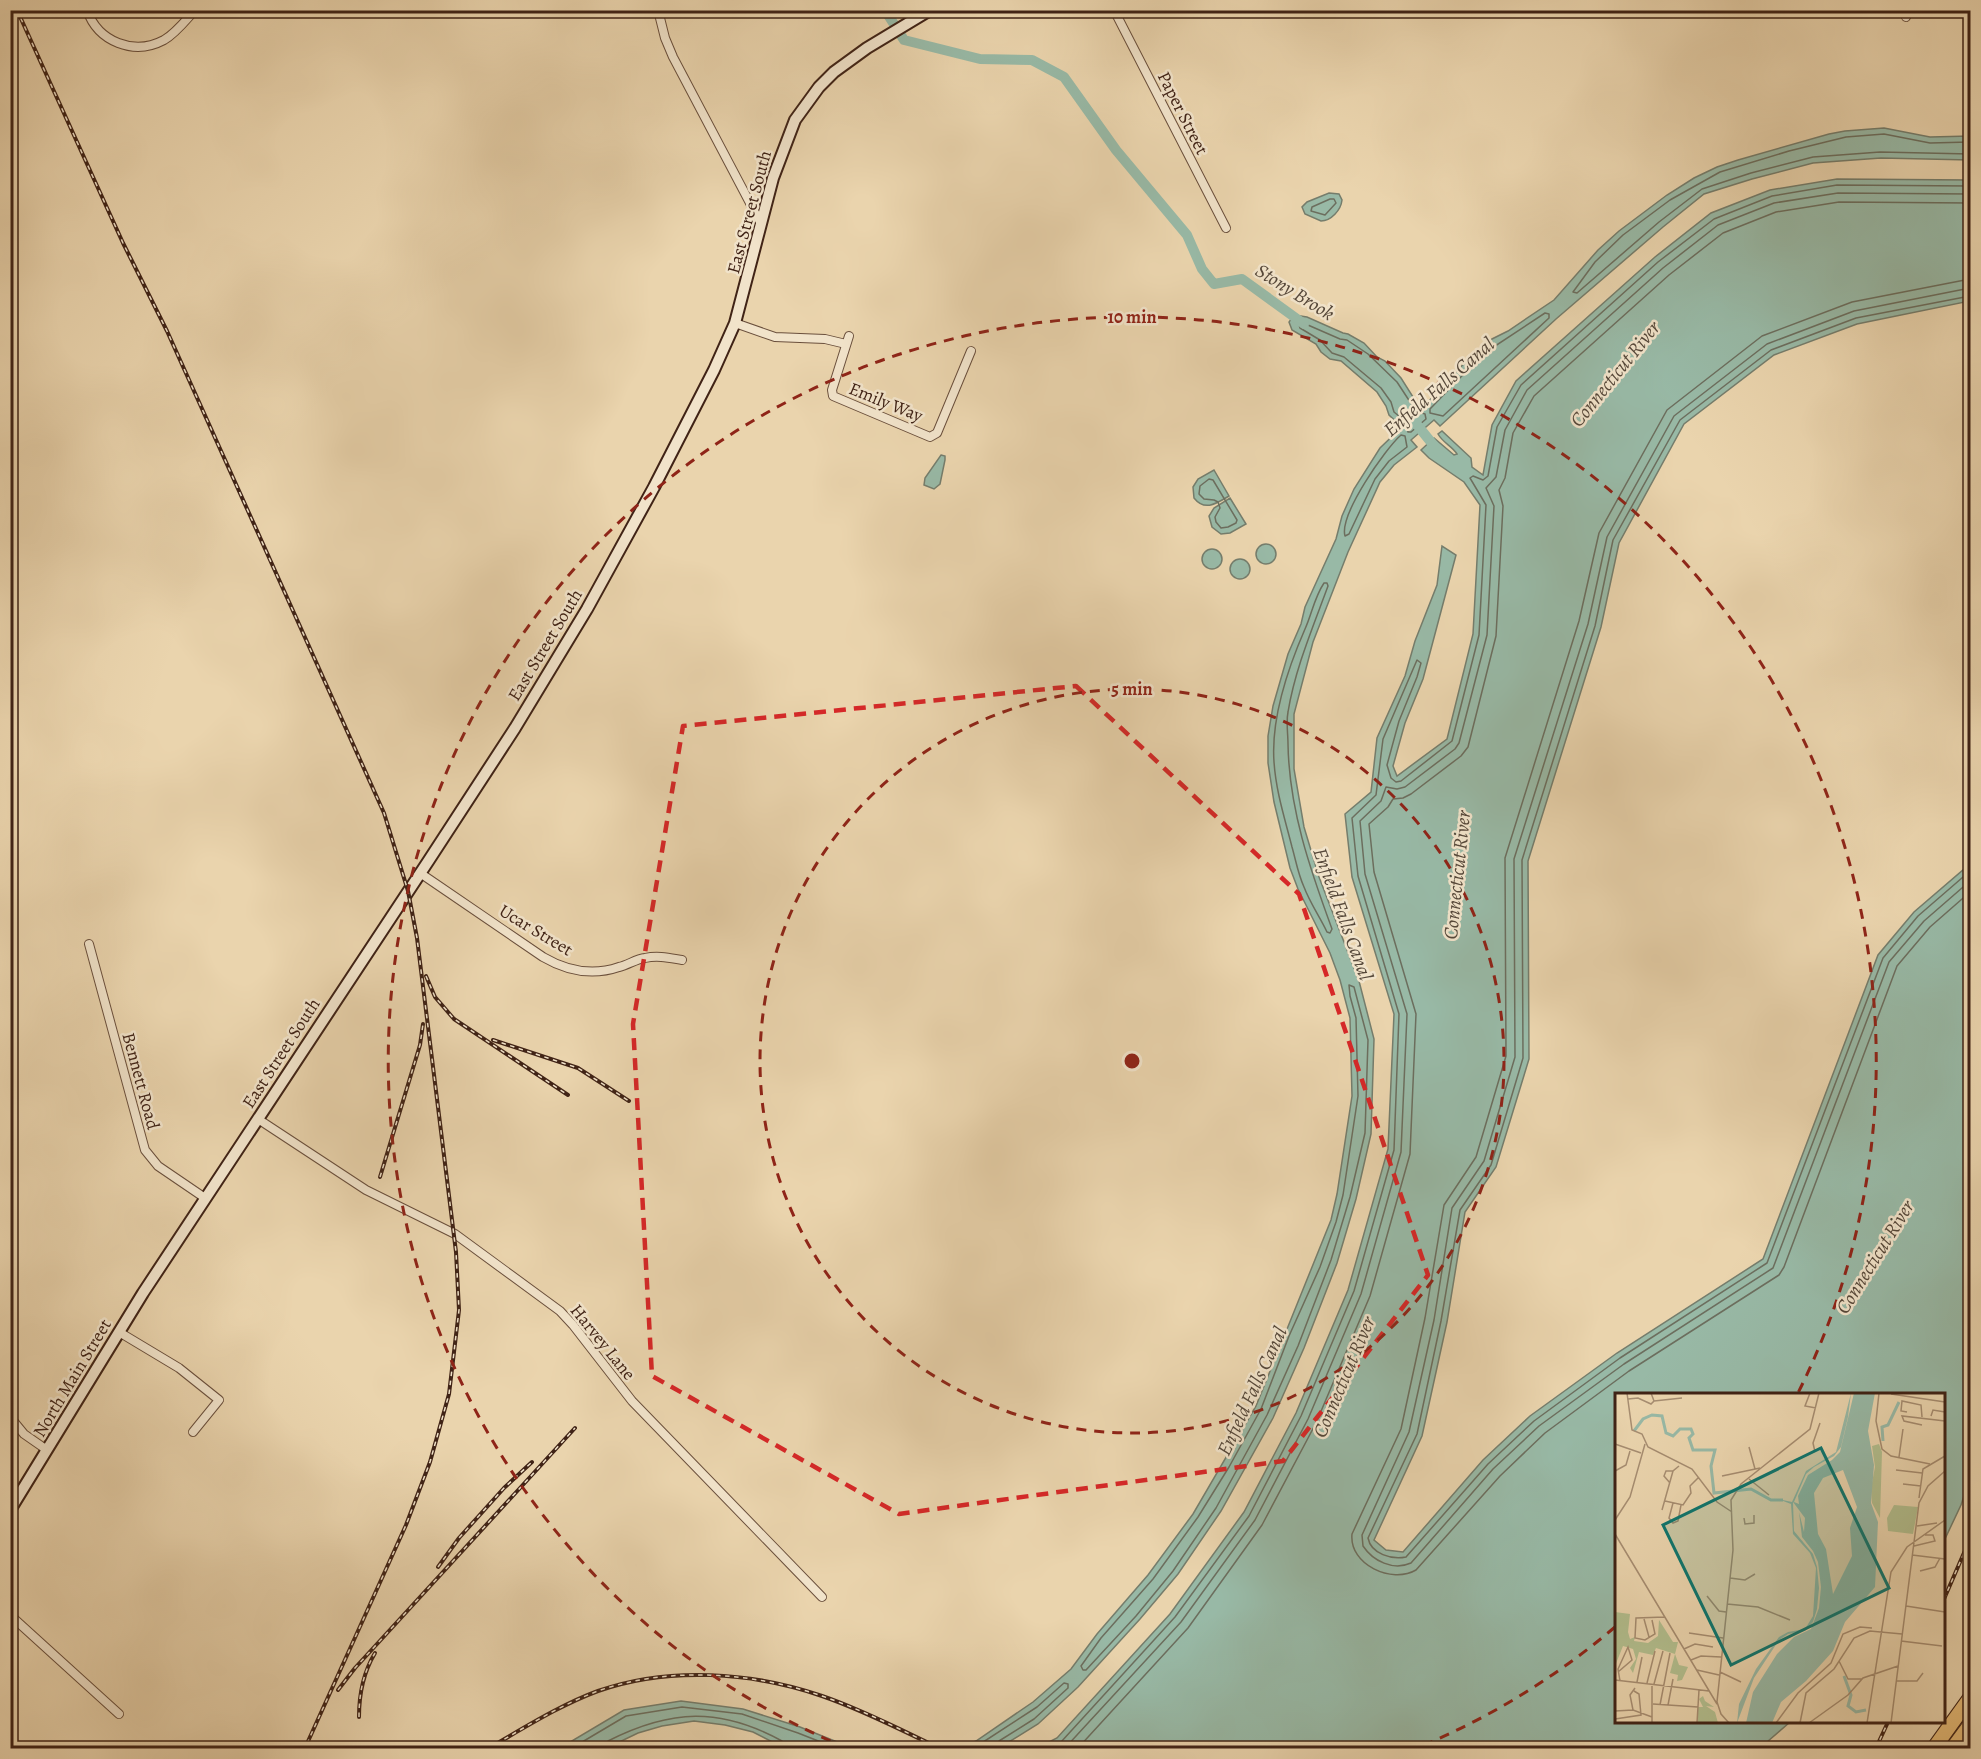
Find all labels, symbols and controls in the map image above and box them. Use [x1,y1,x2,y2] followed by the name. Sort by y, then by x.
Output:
[1152,67,1214,159] street label: Paper Street
[721,147,777,276] street label: East Street South
[1250,257,1340,327] water label: Stony Brook
[1107,305,1157,329] text: 10 min
[1564,314,1667,433] water label: Connecticut River
[1378,331,1500,443] water label: Enfield Falls Canal
[846,376,927,428] street label: Emily Way
[502,584,588,705] street label: East Street South
[1111,677,1153,701] text: 5 min
[1437,808,1477,941] water label: Connecticut River
[1306,844,1380,984] water label: Enfield Falls Canal
[495,899,577,962] street label: Ucar Street
[236,993,326,1113] street label: East Street South
[117,1030,166,1132] street label: Bennett Road
[1122,1051,1142,1071] centre of rings
[1829,1194,1921,1319] water label: Connecticut River
[565,1299,641,1385] street label: Harvey Lane
[1306,1311,1382,1442] water label: Connecticut River
[27,1314,117,1442] street label: North Main Street
[1210,1322,1294,1460] water label: Enfield Falls Canal
[1615,1393,1945,1723] inset map

